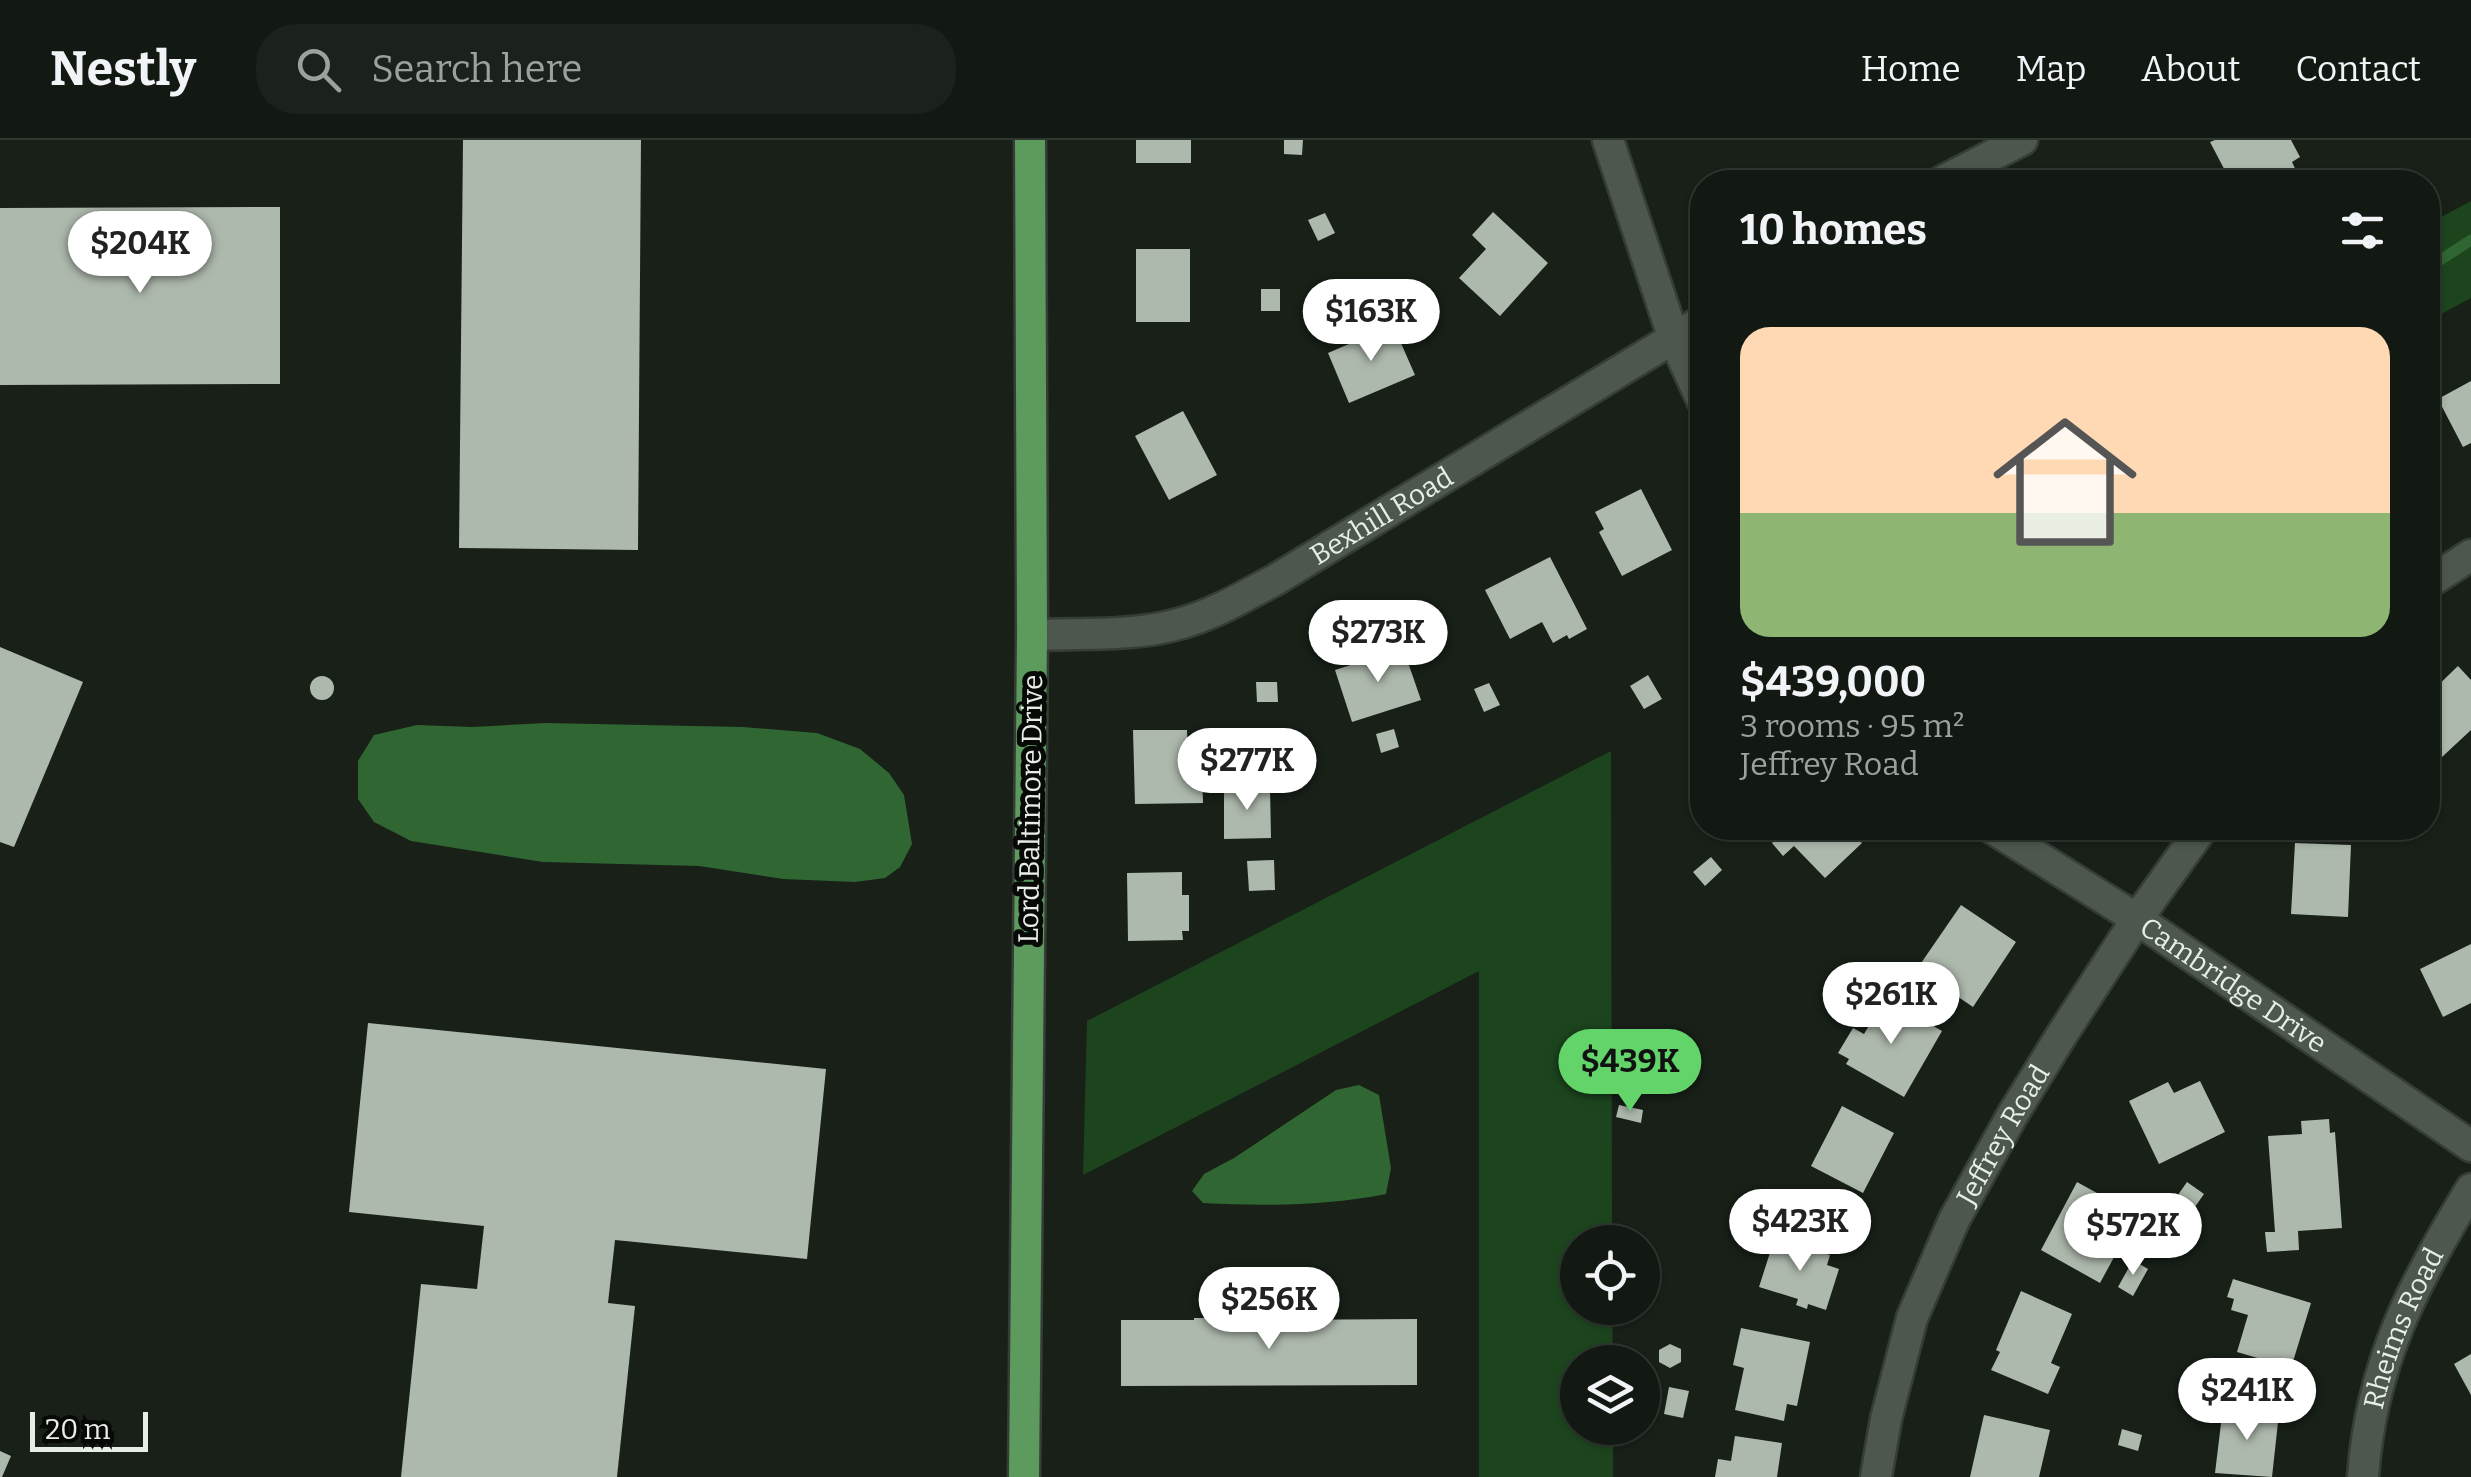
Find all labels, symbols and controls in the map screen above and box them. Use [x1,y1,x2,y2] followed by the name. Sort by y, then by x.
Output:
[256,24,956,114] search box
[50,40,196,98] text: Nestly
[291,42,346,97] icon: search
[371,46,582,92] text: Search here
[1861,48,1961,90] text: Home
[2016,48,2086,90] text: Map
[2141,48,2240,90] text: About
[2295,48,2421,90] text: Contact
[2335,203,2390,258] icon: filters
[1740,205,1927,255] text: 10 homes
[70,211,210,296] pin: $204K
[90,224,190,262] text: $204K
[1301,279,1441,364] pin: $163K
[1325,292,1417,330] text: $163K
[1975,392,2155,572] icon: home
[1304,460,1459,572] street label: Bexhill Road
[1308,600,1448,685] pin: $273K
[1331,613,1425,651] text: $273K
[1740,657,1926,707] text: $439,000
[1012,674,1049,944] street label: Lord Baltimore Drive
[1740,707,1964,745] text: 3 rooms · 95 m²
[1177,728,1317,813] pin: $277K
[1200,741,1294,779] text: $277K
[1740,745,1919,783] text: Jeffrey Road
[2134,910,2333,1060] street label: Cambridge Drive
[1821,962,1961,1047] pin: $261K
[1845,975,1937,1013] text: $261K
[1560,1029,1700,1114] pin: $439K
[1580,1042,1680,1080] text: $439K
[1949,1059,2056,1212] street label: Jeffrey Road
[1730,1189,1870,1274] pin: $423K
[2063,1193,2203,1278] pin: $572K
[1751,1202,1849,1240] text: $423K
[2086,1206,2180,1244] text: $572K
[1560,1225,1660,1445] map controls
[1560,1225,1660,1325] button: locate
[2357,1242,2450,1412] street label: Rheims Road
[1199,1267,1339,1352] pin: $256K
[1221,1280,1317,1318] text: $256K
[1560,1345,1660,1445] button: layers
[2177,1358,2317,1443] pin: $241K
[2200,1371,2294,1409] text: $241K
[30,1407,148,1452] scale bar
[45,1413,111,1446] text: 20 m

